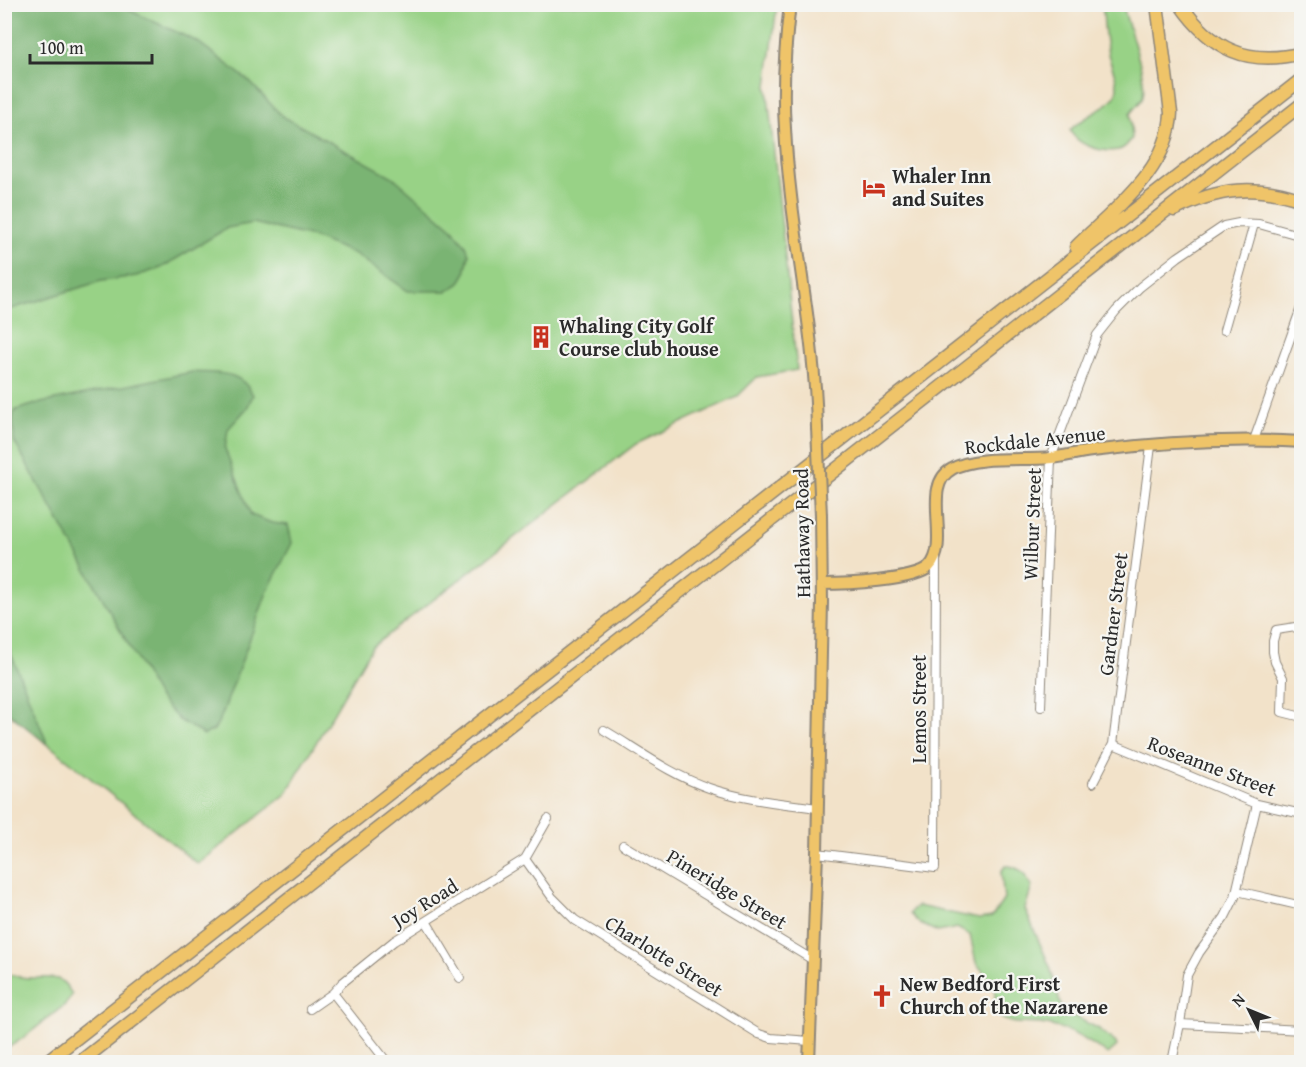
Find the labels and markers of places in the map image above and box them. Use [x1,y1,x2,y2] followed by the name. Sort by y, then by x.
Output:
[892,161,991,213] place label: Whaler Inn and Suites
[861,175,887,201] hotel icon: Whaler Inn and Suites
[559,311,719,363] place label: Whaling City Golf Course club house
[528,324,554,350] building icon: Whaling City Golf Course club house
[900,969,1108,1021] place label: New Bedford First Church of the Nazarene
[869,983,895,1009] church icon: New Bedford First Church of the Nazarene

